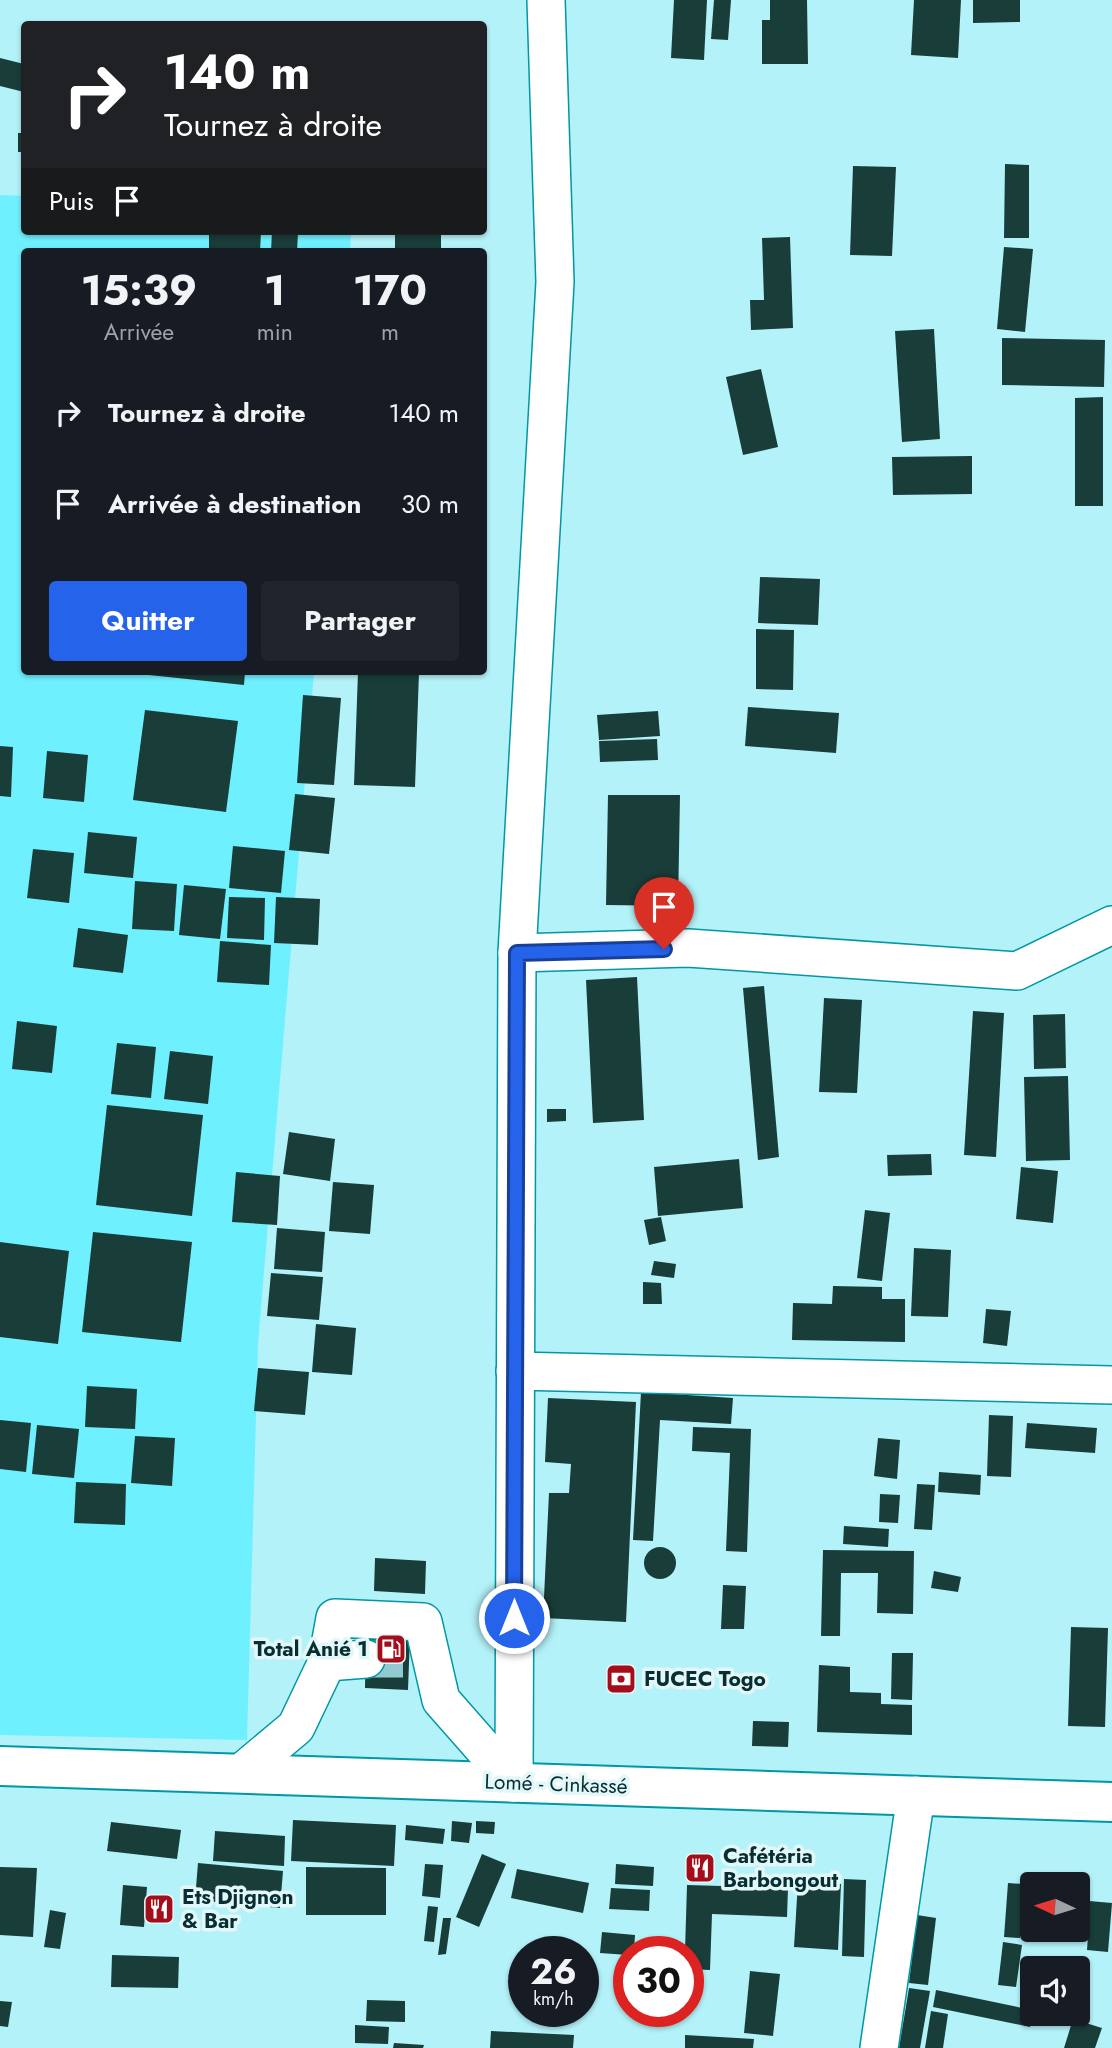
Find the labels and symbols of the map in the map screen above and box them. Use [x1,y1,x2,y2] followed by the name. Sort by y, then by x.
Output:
[634,877,694,949] pin
[477,1581,551,1655] position arrow
[374,1632,408,1666] fuel station icon: Total Anié 1
[254,1634,368,1664] place label: Total Anié 1
[604,1662,638,1696] bank icon: FUCEC Togo
[644,1664,766,1694] place label: FUCEC Togo
[484,1767,628,1801] street label: Lomé - Cinkassé
[723,1841,839,1895] place label: Cafétéria Barbongout
[683,1851,717,1885] restaurant icon: Cafétéria Barbongout
[1020,1872,1090,1942] north arrow
[182,1882,293,1936] place label: Ets Djignon & Bar
[142,1892,176,1926] restaurant icon: Ets Djignon & Bar
[613,1936,704,2027] speed limit sign: 30

